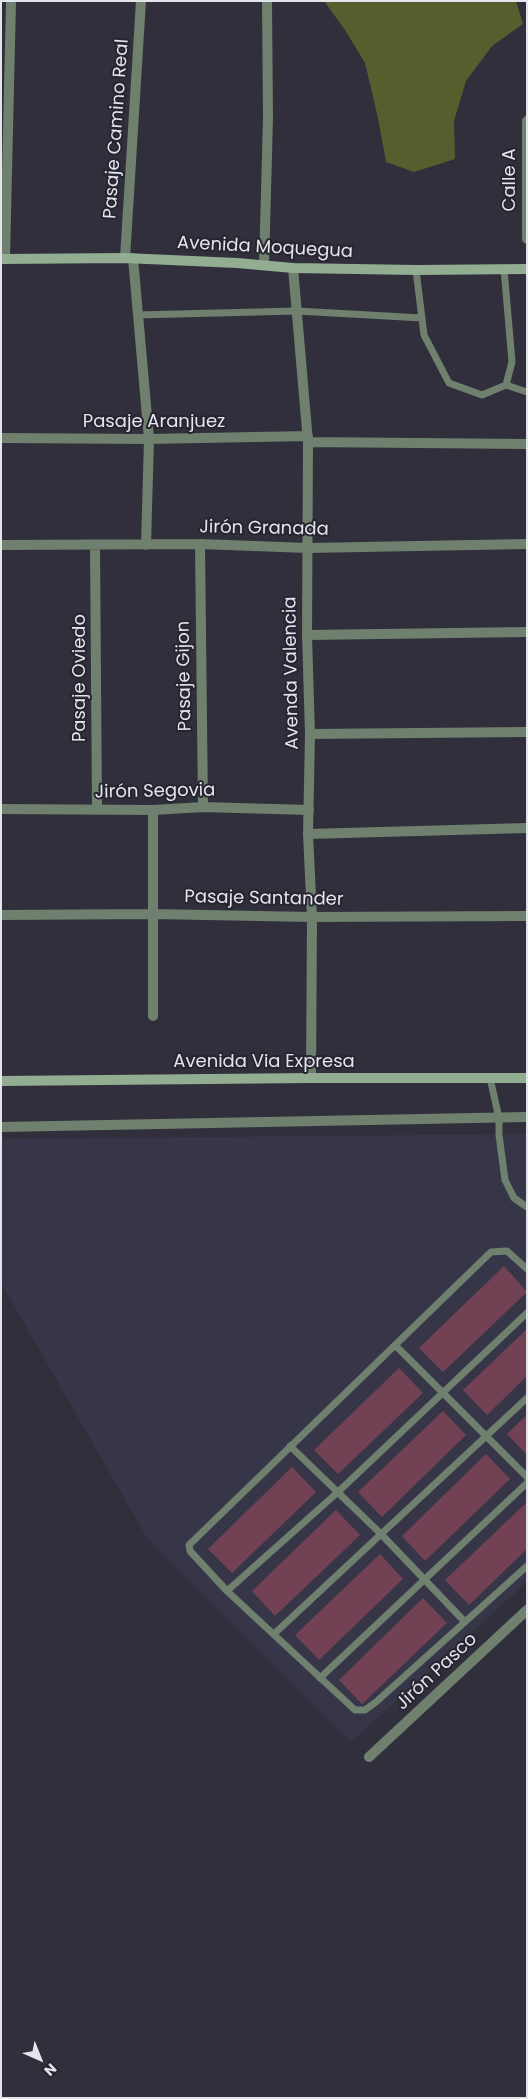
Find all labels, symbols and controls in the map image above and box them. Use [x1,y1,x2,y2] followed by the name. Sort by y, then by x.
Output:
[100,38,134,220] street label: Pasaje Camino Real
[499,148,521,212] street label: Calle A
[176,233,354,263] street label: Avenida Moquegua
[83,411,225,433] street label: Pasaje Aranjuez
[199,517,329,541] street label: Jirón Granada
[280,596,304,750] street label: Avenda Valencia
[69,614,91,742] street label: Pasaje Oviedo
[173,621,197,731] street label: Pasaje Gijon
[95,780,215,804] street label: Jirón Segovia
[184,887,344,911] street label: Pasaje Santander
[173,1051,355,1073] street label: Avenida Via Expresa
[392,1629,482,1715] street label: Jirón Pasco
[15,2034,65,2084] north arrow
[40,2059,61,2081] text: N

